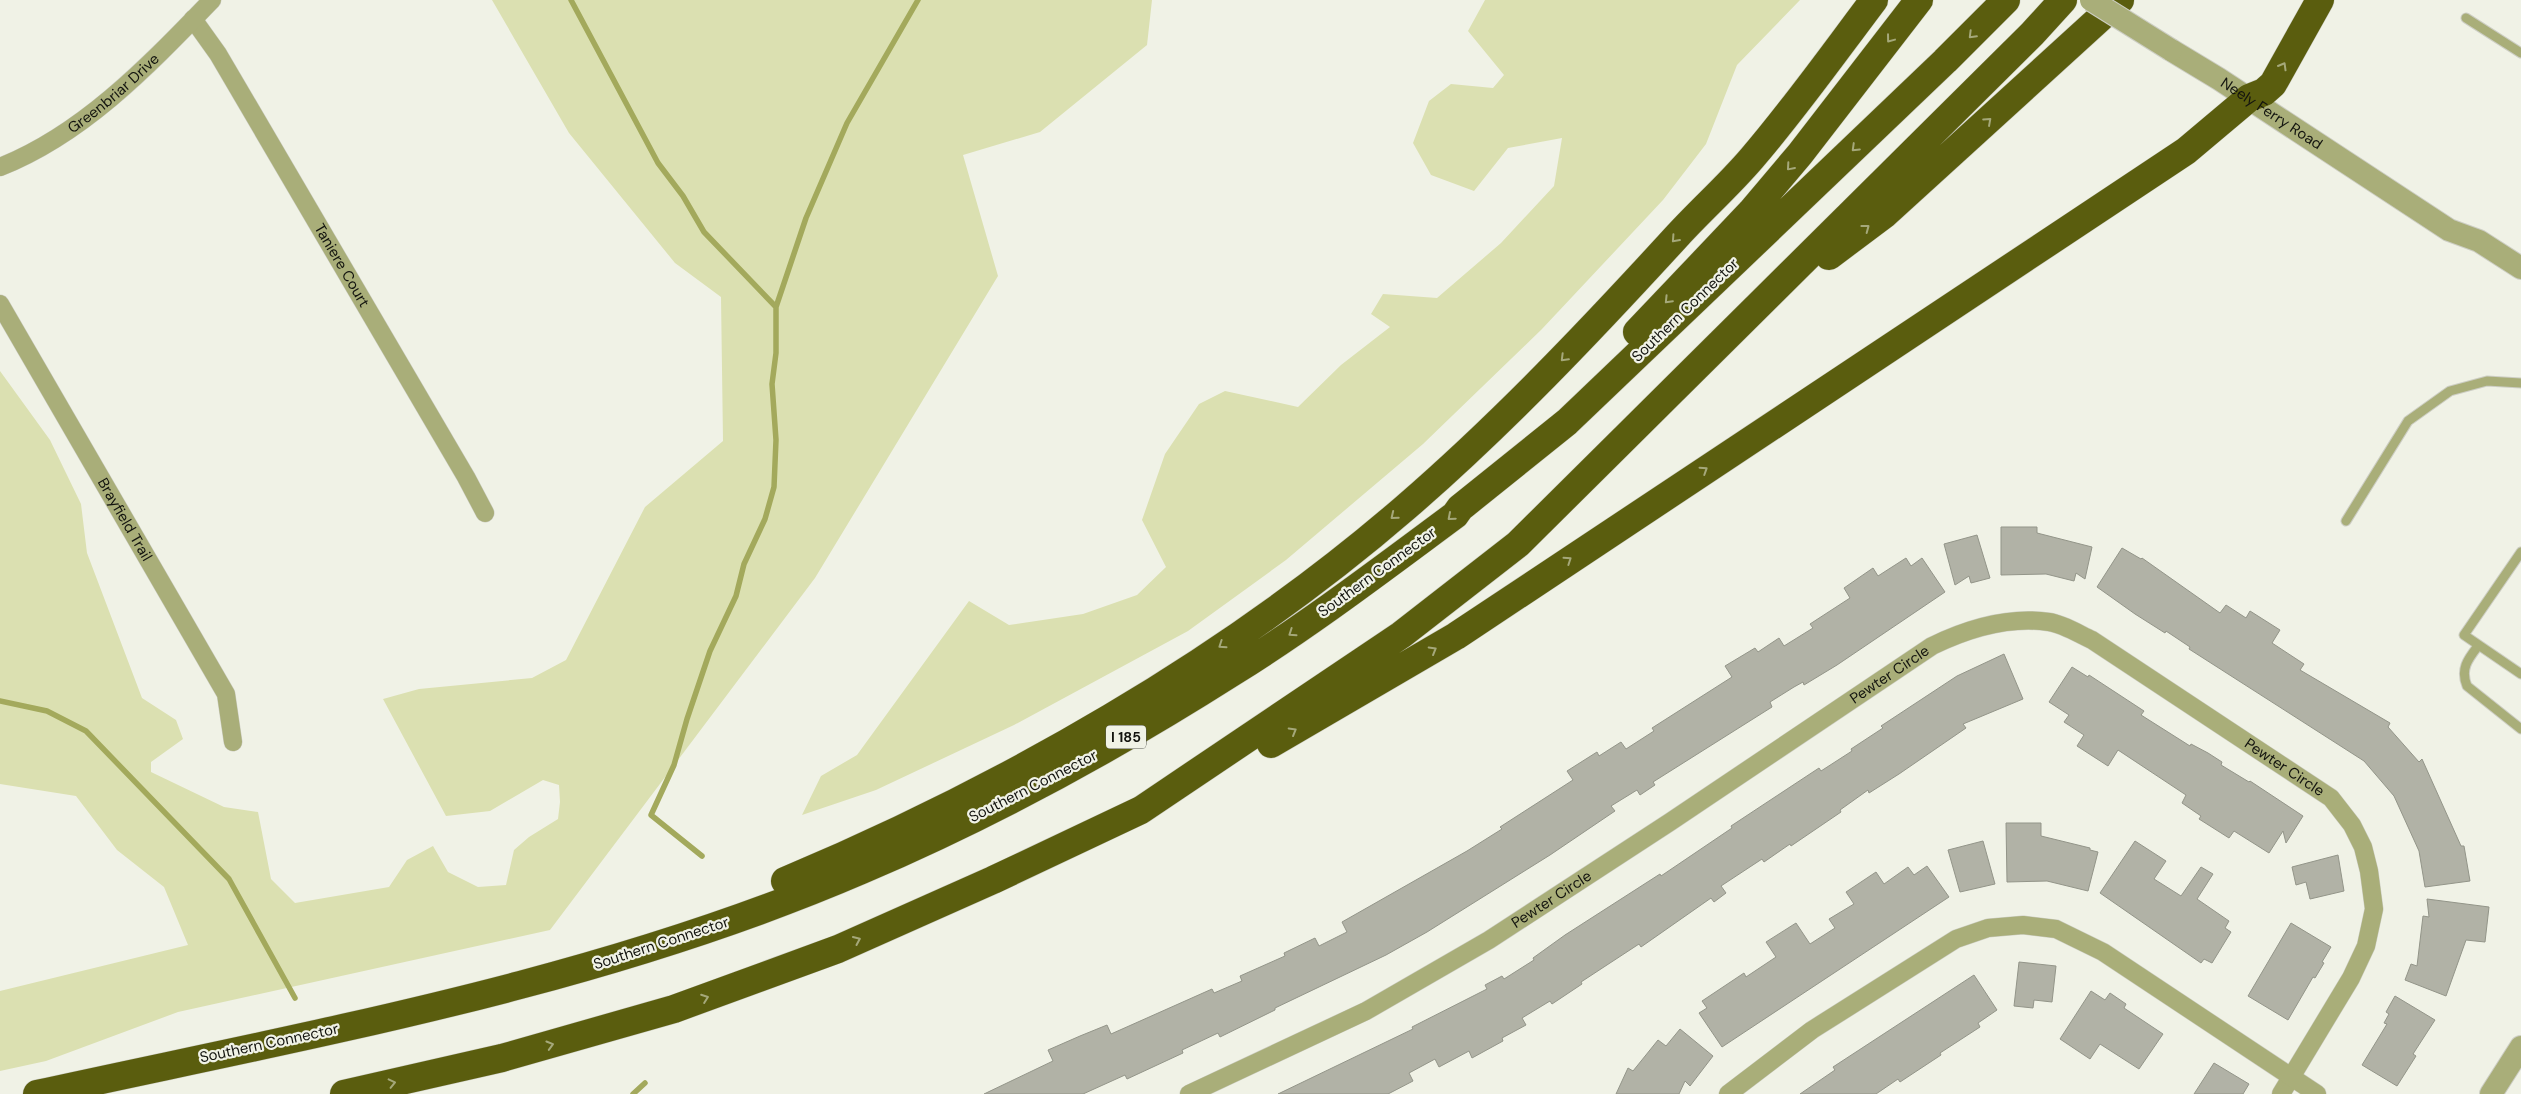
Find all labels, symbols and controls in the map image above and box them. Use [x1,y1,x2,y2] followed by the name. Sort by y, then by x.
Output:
[1969,29,1978,38] one-way arrow
[1887,33,1896,43] one-way arrow
[64,49,164,138] street label: Greenbriar Drive
[2277,62,2287,71] one-way arrow
[2217,73,2326,154] street label: Neely Ferry Road
[1983,118,1992,127] one-way arrow
[1852,142,1861,151] one-way arrow
[1786,161,1795,170] one-way arrow
[310,220,374,311] street label: Taniere Court
[1860,225,1870,234] one-way arrow
[1672,233,1681,242] one-way arrow
[1627,253,1743,366] street label: Southern Connector
[1665,294,1674,303] one-way arrow
[1561,352,1570,361] one-way arrow
[1698,467,1707,476] one-way arrow
[93,474,157,565] street label: Brayfield Trail
[1391,511,1400,520] one-way arrow
[1448,511,1457,520] one-way arrow
[1314,522,1440,622] street label: Southern Connector
[1563,556,1572,566] one-way arrow
[1288,626,1297,636] one-way arrow
[1219,639,1228,648] one-way arrow
[1846,641,1933,708] street label: Pewter Circle
[1427,646,1436,656] one-way arrow
[1106,726,1146,749] road number: I 185
[1287,728,1296,738] one-way arrow
[2241,734,2328,801] street label: Pewter Circle
[966,745,1101,827] street label: Southern Connector
[1507,866,1595,933] street label: Pewter Circle
[591,912,732,974] street label: Southern Connector
[852,936,861,947] one-way arrow
[700,994,709,1004] one-way arrow
[198,1018,341,1067] street label: Southern Connector
[545,1040,553,1050] one-way arrow
[387,1078,396,1089] one-way arrow

